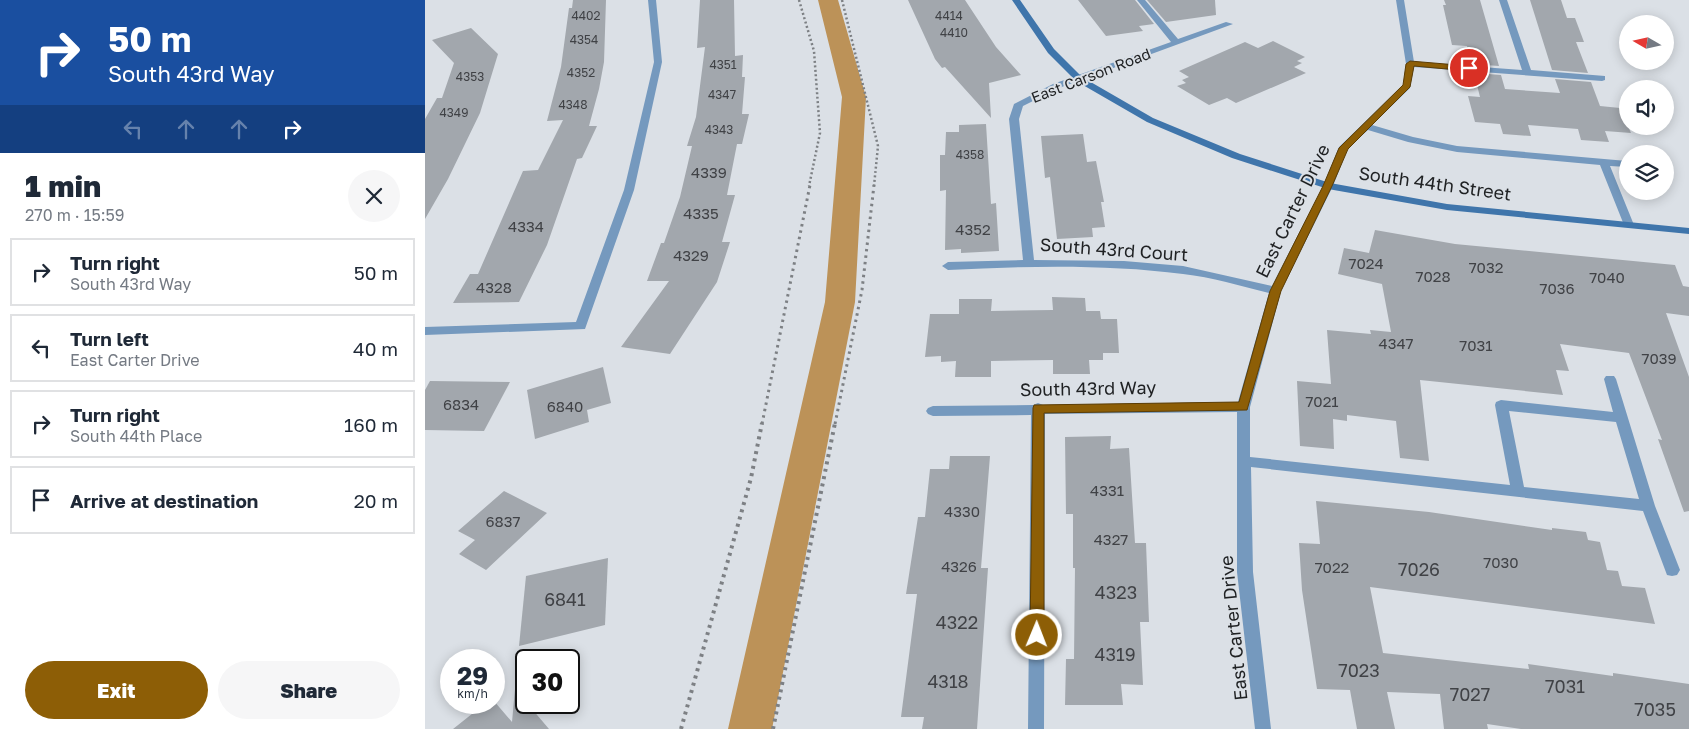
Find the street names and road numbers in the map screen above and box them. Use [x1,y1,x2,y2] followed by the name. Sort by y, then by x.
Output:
[1028,44,1153,106] street label: East Carson Road
[1250,140,1334,281] street label: East Carter Drive
[1357,161,1513,205] street label: South 44th Street
[1039,233,1189,265] street label: South 43rd Court
[1020,376,1156,400] street label: South 43rd Way
[1214,554,1252,702] street label: East Carter Drive

